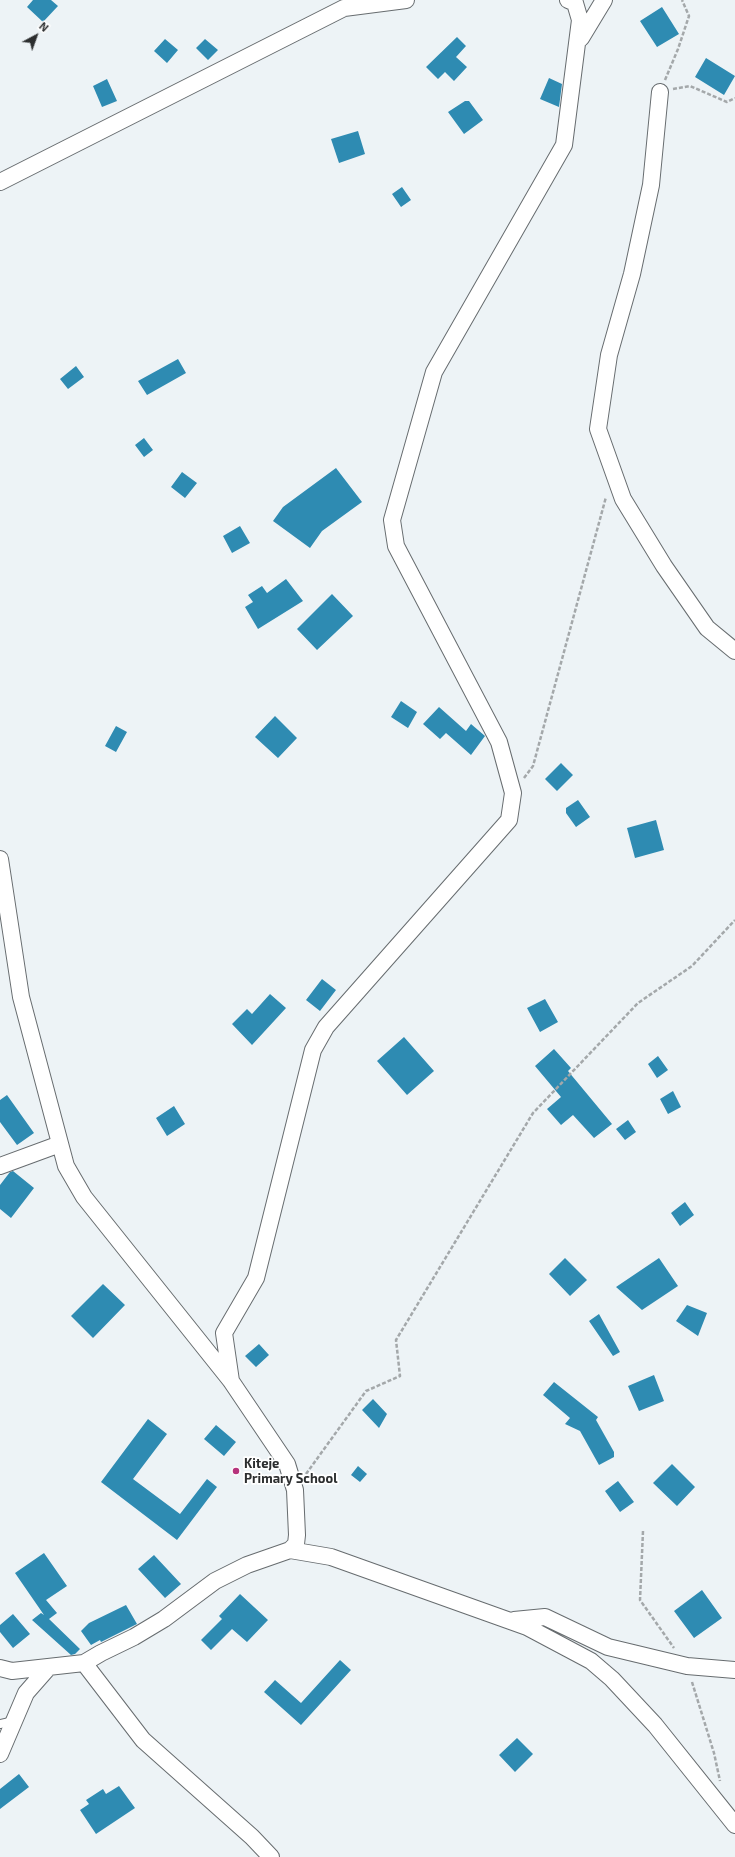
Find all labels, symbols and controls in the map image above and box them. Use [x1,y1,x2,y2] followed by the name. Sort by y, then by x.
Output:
[16,16,56,56] north arrow
[37,19,51,34] text: N
[244,1456,337,1487] place label: Kiteje Primary School
[231,1466,241,1476] marker: Kiteje Primary School

